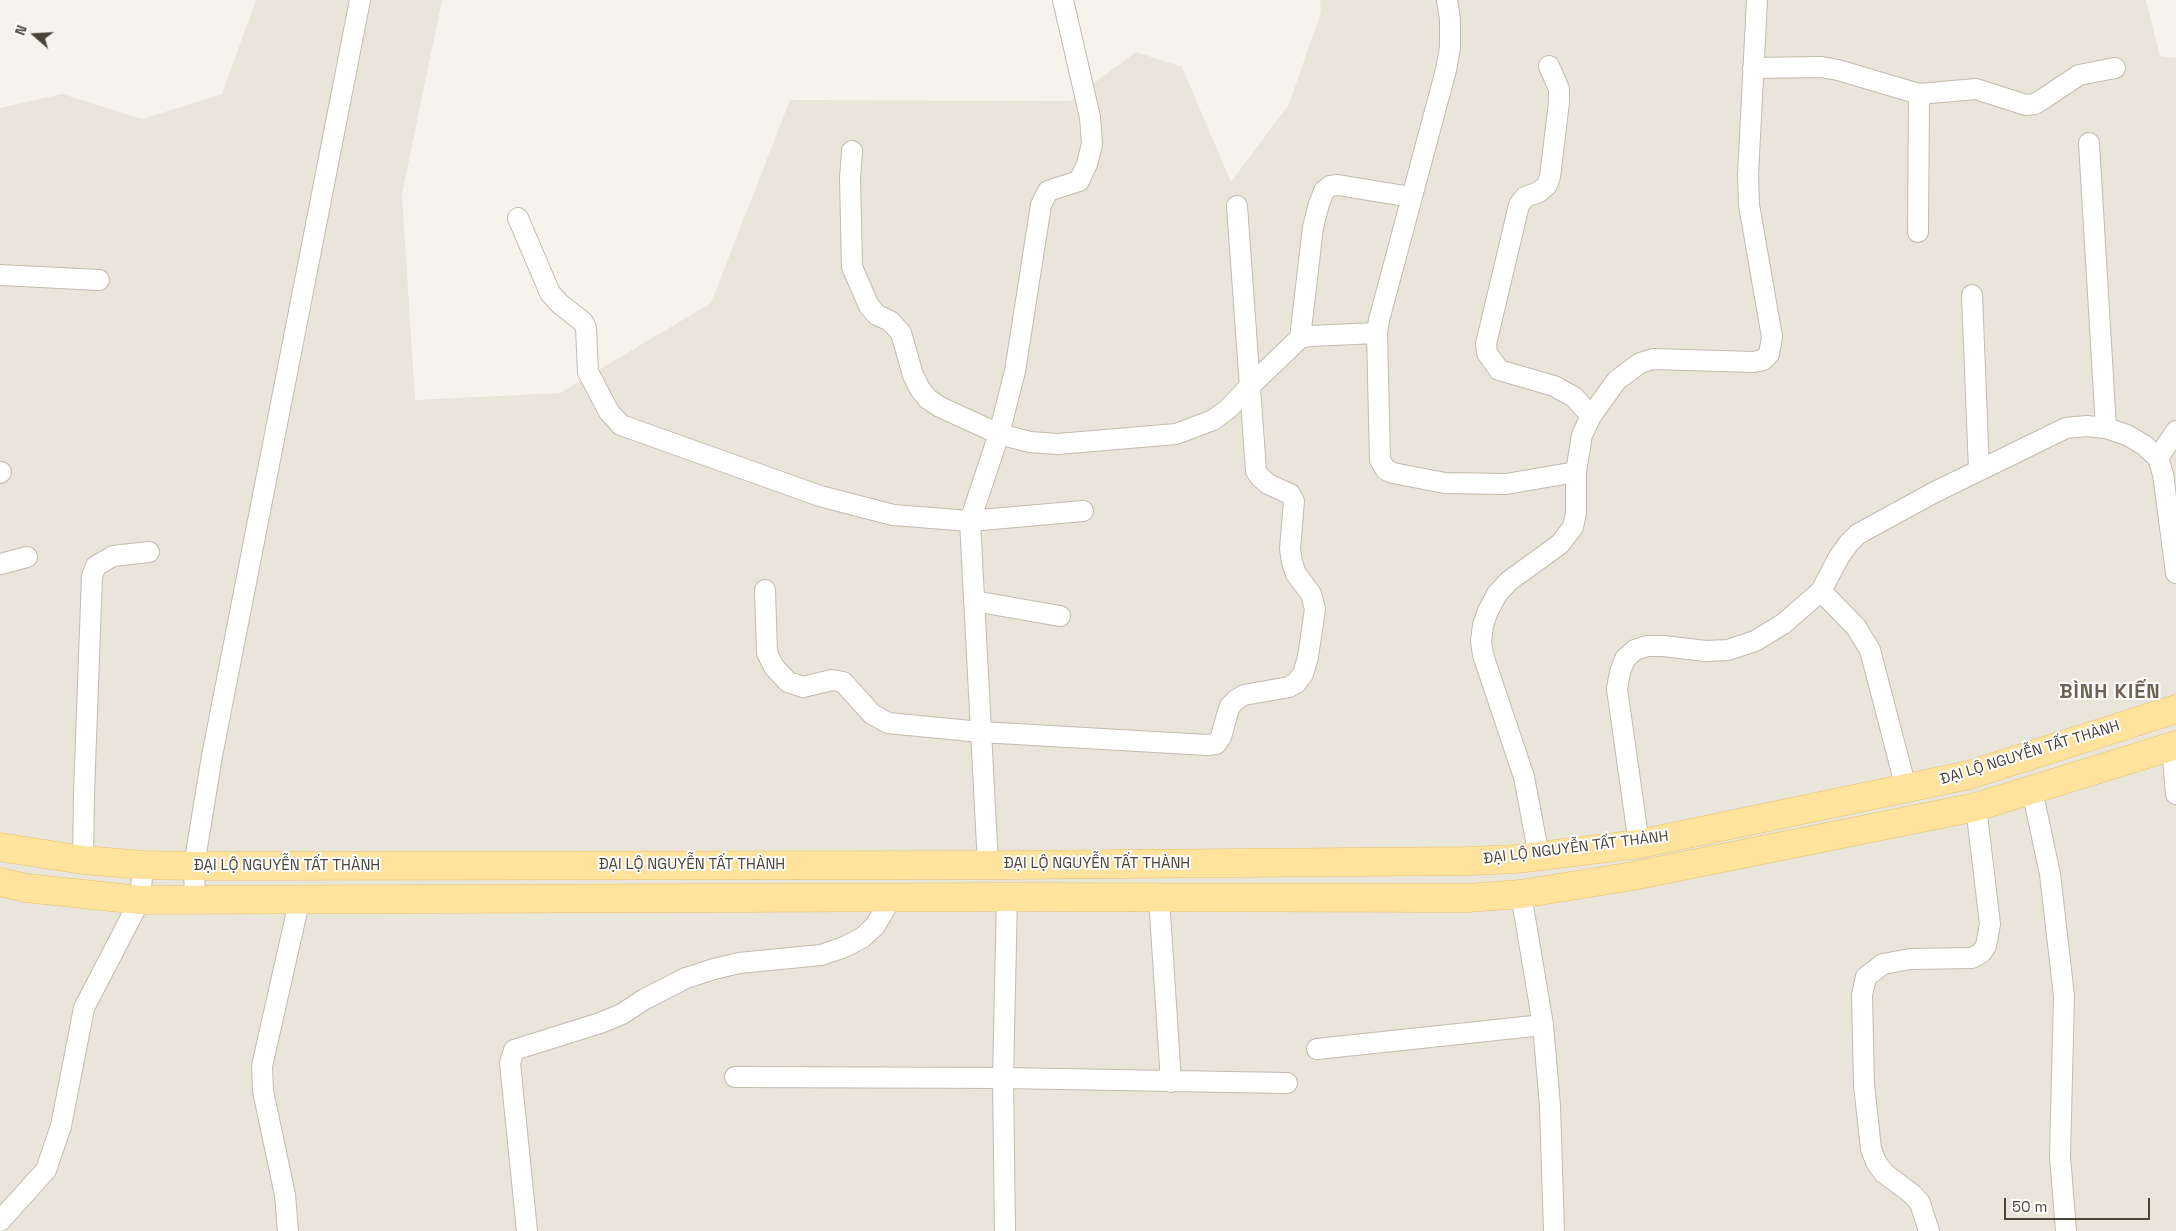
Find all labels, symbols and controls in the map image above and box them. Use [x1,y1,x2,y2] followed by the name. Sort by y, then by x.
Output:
[10,10,60,60] north arrow
[11,23,31,37] text: N
[2058,681,2162,705] district label: BÌNH KIẾN
[1938,717,2122,789] street label: ĐẠI LỘ NGUYỄN TẤT THÀNH
[1482,828,1670,868] street label: ĐẠI LỘ NGUYỄN TẤT THÀNH
[1004,855,1190,873] street label: ĐẠI LỘ NGUYỄN TẤT THÀNH
[599,856,785,874] street label: ĐẠI LỘ NGUYỄN TẤT THÀNH
[194,857,380,875] street label: ĐẠI LỘ NGUYỄN TẤT THÀNH
[2006,1188,2152,1220] scale bar
[2012,1197,2047,1216] text: 50 m

